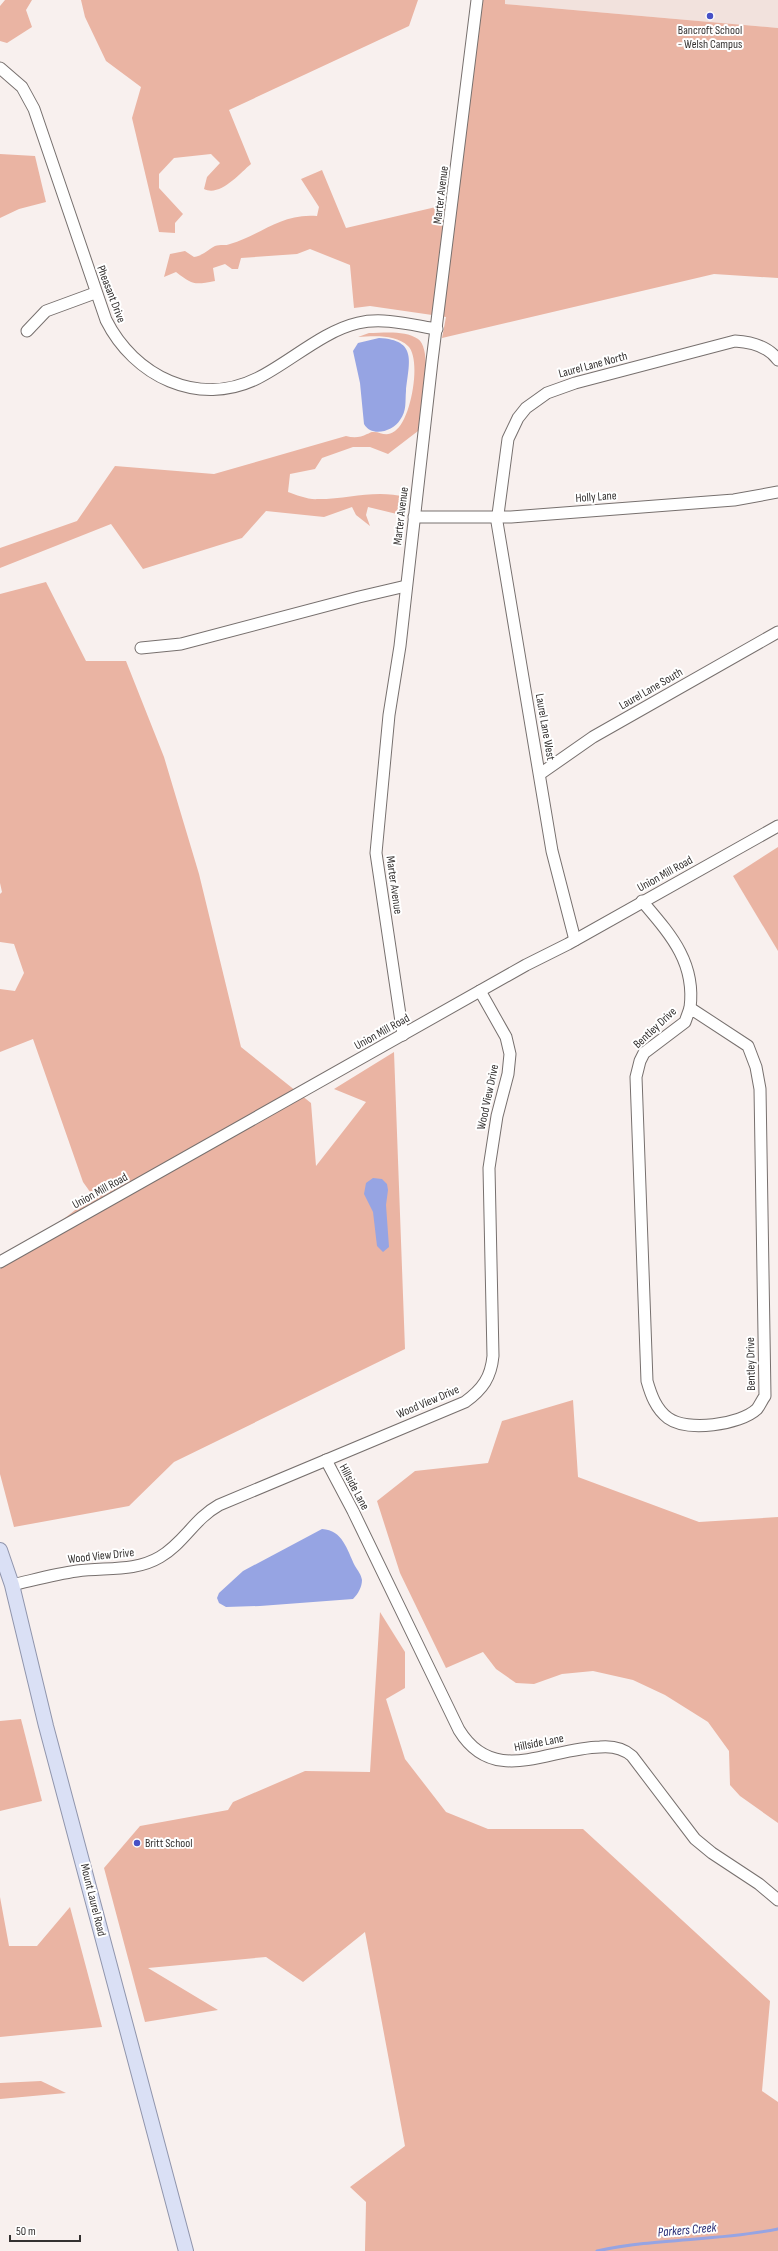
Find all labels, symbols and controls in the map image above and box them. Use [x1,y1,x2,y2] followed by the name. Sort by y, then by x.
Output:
[705,11,715,21] marker: Bancroft School - Welsh Campus
[678,23,742,52] place label: Bancroft School - Welsh Campus
[430,165,452,225] street label: Marter Avenue
[93,263,129,325] street label: Pheasant Drive
[557,349,629,381] street label: Laurel Lane North
[390,486,412,546] street label: Marter Avenue
[575,488,617,506] street label: Holly Lane
[616,665,686,713] street label: Laurel Lane South
[532,692,558,762] street label: Laurel Lane West
[635,853,695,895] street label: Union Mill Road
[383,855,406,915] street label: Marter Avenue
[630,1004,680,1052] street label: Bentley Drive
[352,1011,412,1053] street label: Union Mill Road
[474,1063,502,1131] street label: Wood View Drive
[70,1170,130,1212] street label: Union Mill Road
[743,1337,759,1391] street label: Bentley Drive
[394,1382,462,1422] street label: Wood View Drive
[336,1461,372,1513] street label: Hillside Lane
[67,1545,135,1567] street label: Wood View Drive
[513,1731,565,1755] street label: Hillside Lane
[145,1836,193,1851] place label: Britt School
[132,1838,142,1848] marker: Britt School
[77,1862,109,1938] street label: Mount Laurel Road
[10,2217,80,2243] scale bar
[657,2219,718,2241] water label: Parkers Creek
[16,2224,36,2239] text: 50 m

